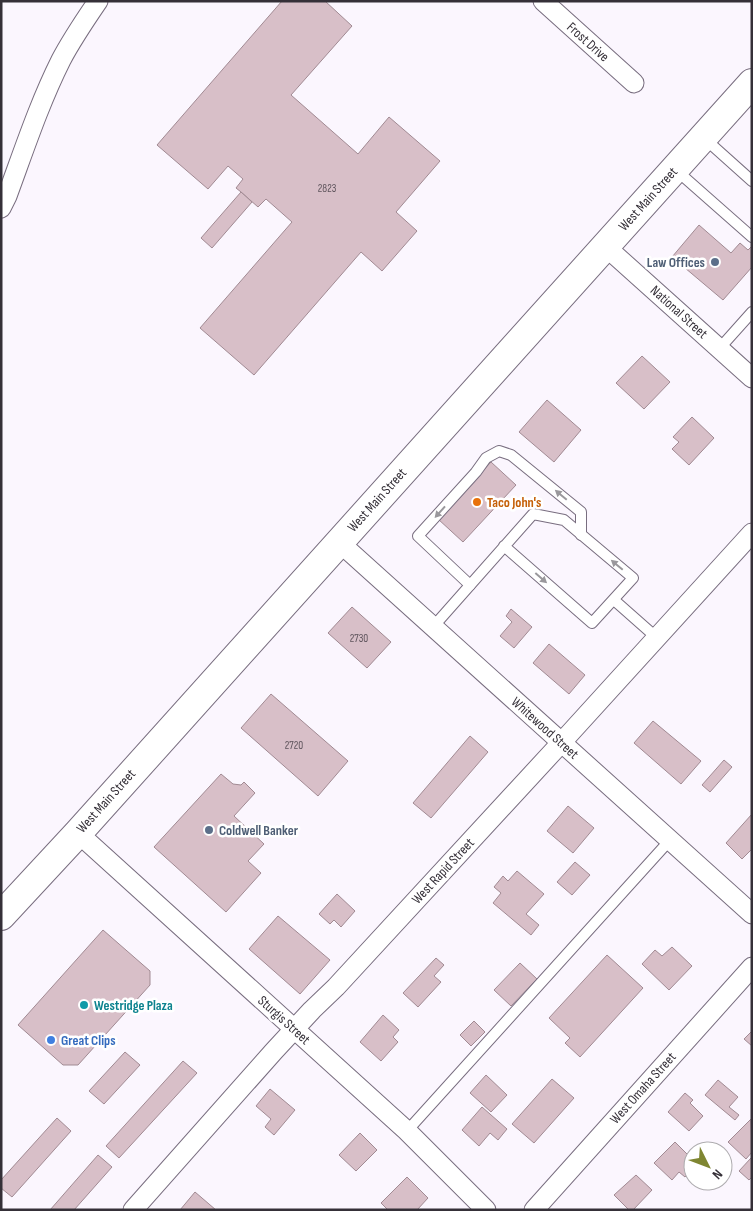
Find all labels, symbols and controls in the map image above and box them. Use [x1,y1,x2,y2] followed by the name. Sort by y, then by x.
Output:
[563,19,613,65] street label: Frost Drive
[615,164,681,234] street label: West Main Street
[318,182,337,195] house number: 2823
[647,254,705,271] place label: Law Offices
[709,256,721,268] marker: Law Offices
[647,282,711,342] street label: National Street
[344,465,410,535] street label: West Main Street
[555,490,568,501] one-way arrow
[487,494,541,511] place label: Taco John's
[471,496,483,508] marker: Taco John's
[435,505,446,518] one-way arrow
[611,560,623,571] one-way arrow
[535,573,548,584] one-way arrow
[350,632,368,645] house number: 2730
[508,693,582,763] street label: Whitewood Street
[285,739,303,752] house number: 2720
[73,766,139,836] street label: West Main Street
[219,822,299,839] place label: Coldwell Banker
[203,824,215,836] marker: Coldwell Banker
[408,835,478,907] street label: West Rapid Street
[254,992,314,1048] street label: Sturgis Street
[94,997,173,1014] place label: Westridge Plaza
[78,999,90,1011] marker: Westridge Plaza
[61,1032,116,1049] place label: Great Clips
[45,1034,57,1046] marker: Great Clips
[606,1049,680,1127] street label: West Omaha Street
[683,1141,733,1191] north arrow
[708,1166,726,1183] text: N

